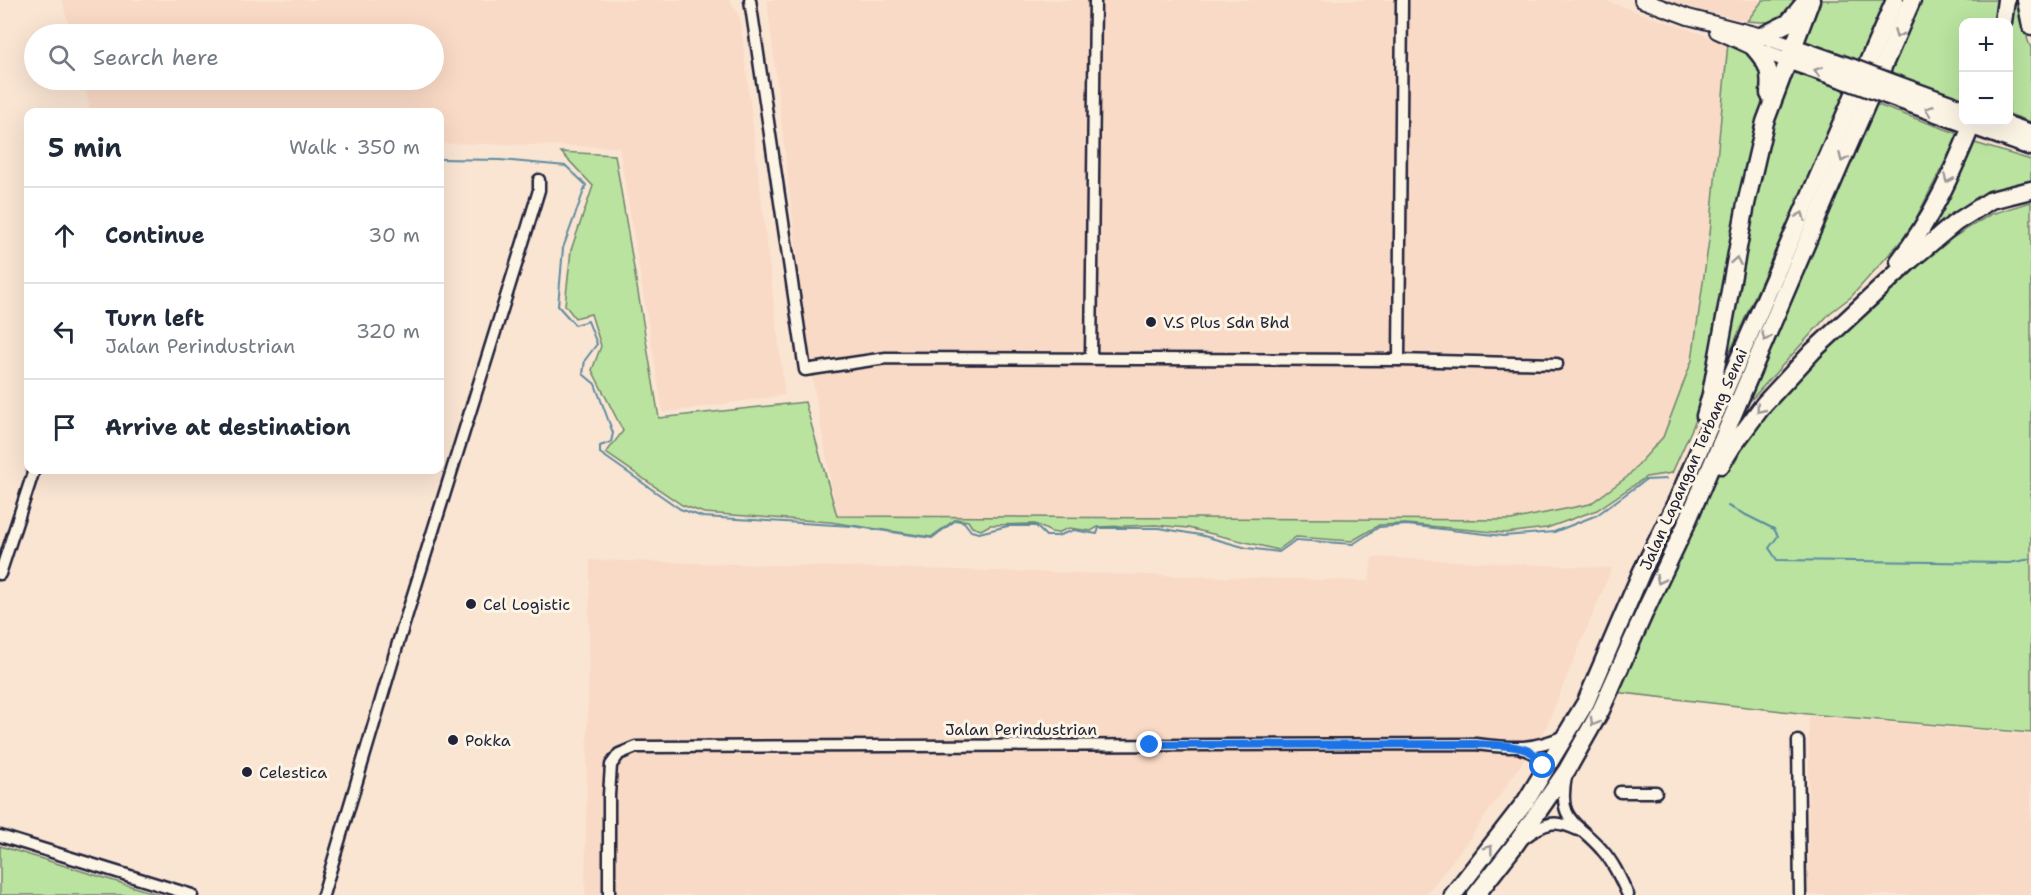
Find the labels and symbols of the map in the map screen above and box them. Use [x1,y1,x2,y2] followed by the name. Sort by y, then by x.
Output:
[1893,27,1905,38] one-way arrow
[1813,65,1824,78] one-way arrow
[1924,105,1935,118] one-way arrow
[1838,151,1850,162] one-way arrow
[1943,173,1955,184] one-way arrow
[1794,211,1806,222] one-way arrow
[1729,256,1742,266] one-way arrow
[1163,312,1289,333] place label: V.S Plus Sdn Bhd
[1144,315,1158,329] marker: V.S Plus Sdn Bhd
[1761,331,1773,342] one-way arrow
[1635,345,1752,574] street label: Jalan Lapangan Terbang Senai
[1757,402,1768,413] one-way arrow
[1656,573,1667,584] one-way arrow
[483,594,570,615] place label: Cel Logistic
[464,597,478,611] marker: Cel Logistic
[1590,715,1602,726] one-way arrow
[945,719,1097,740] street label: Jalan Perindustrian
[465,730,511,751] place label: Pokka
[1136,731,1162,757] route end
[446,733,460,747] marker: Pokka
[1529,752,1555,778] route start
[259,762,327,783] place label: Celestica
[240,765,254,779] marker: Celestica
[1482,845,1493,856] one-way arrow

